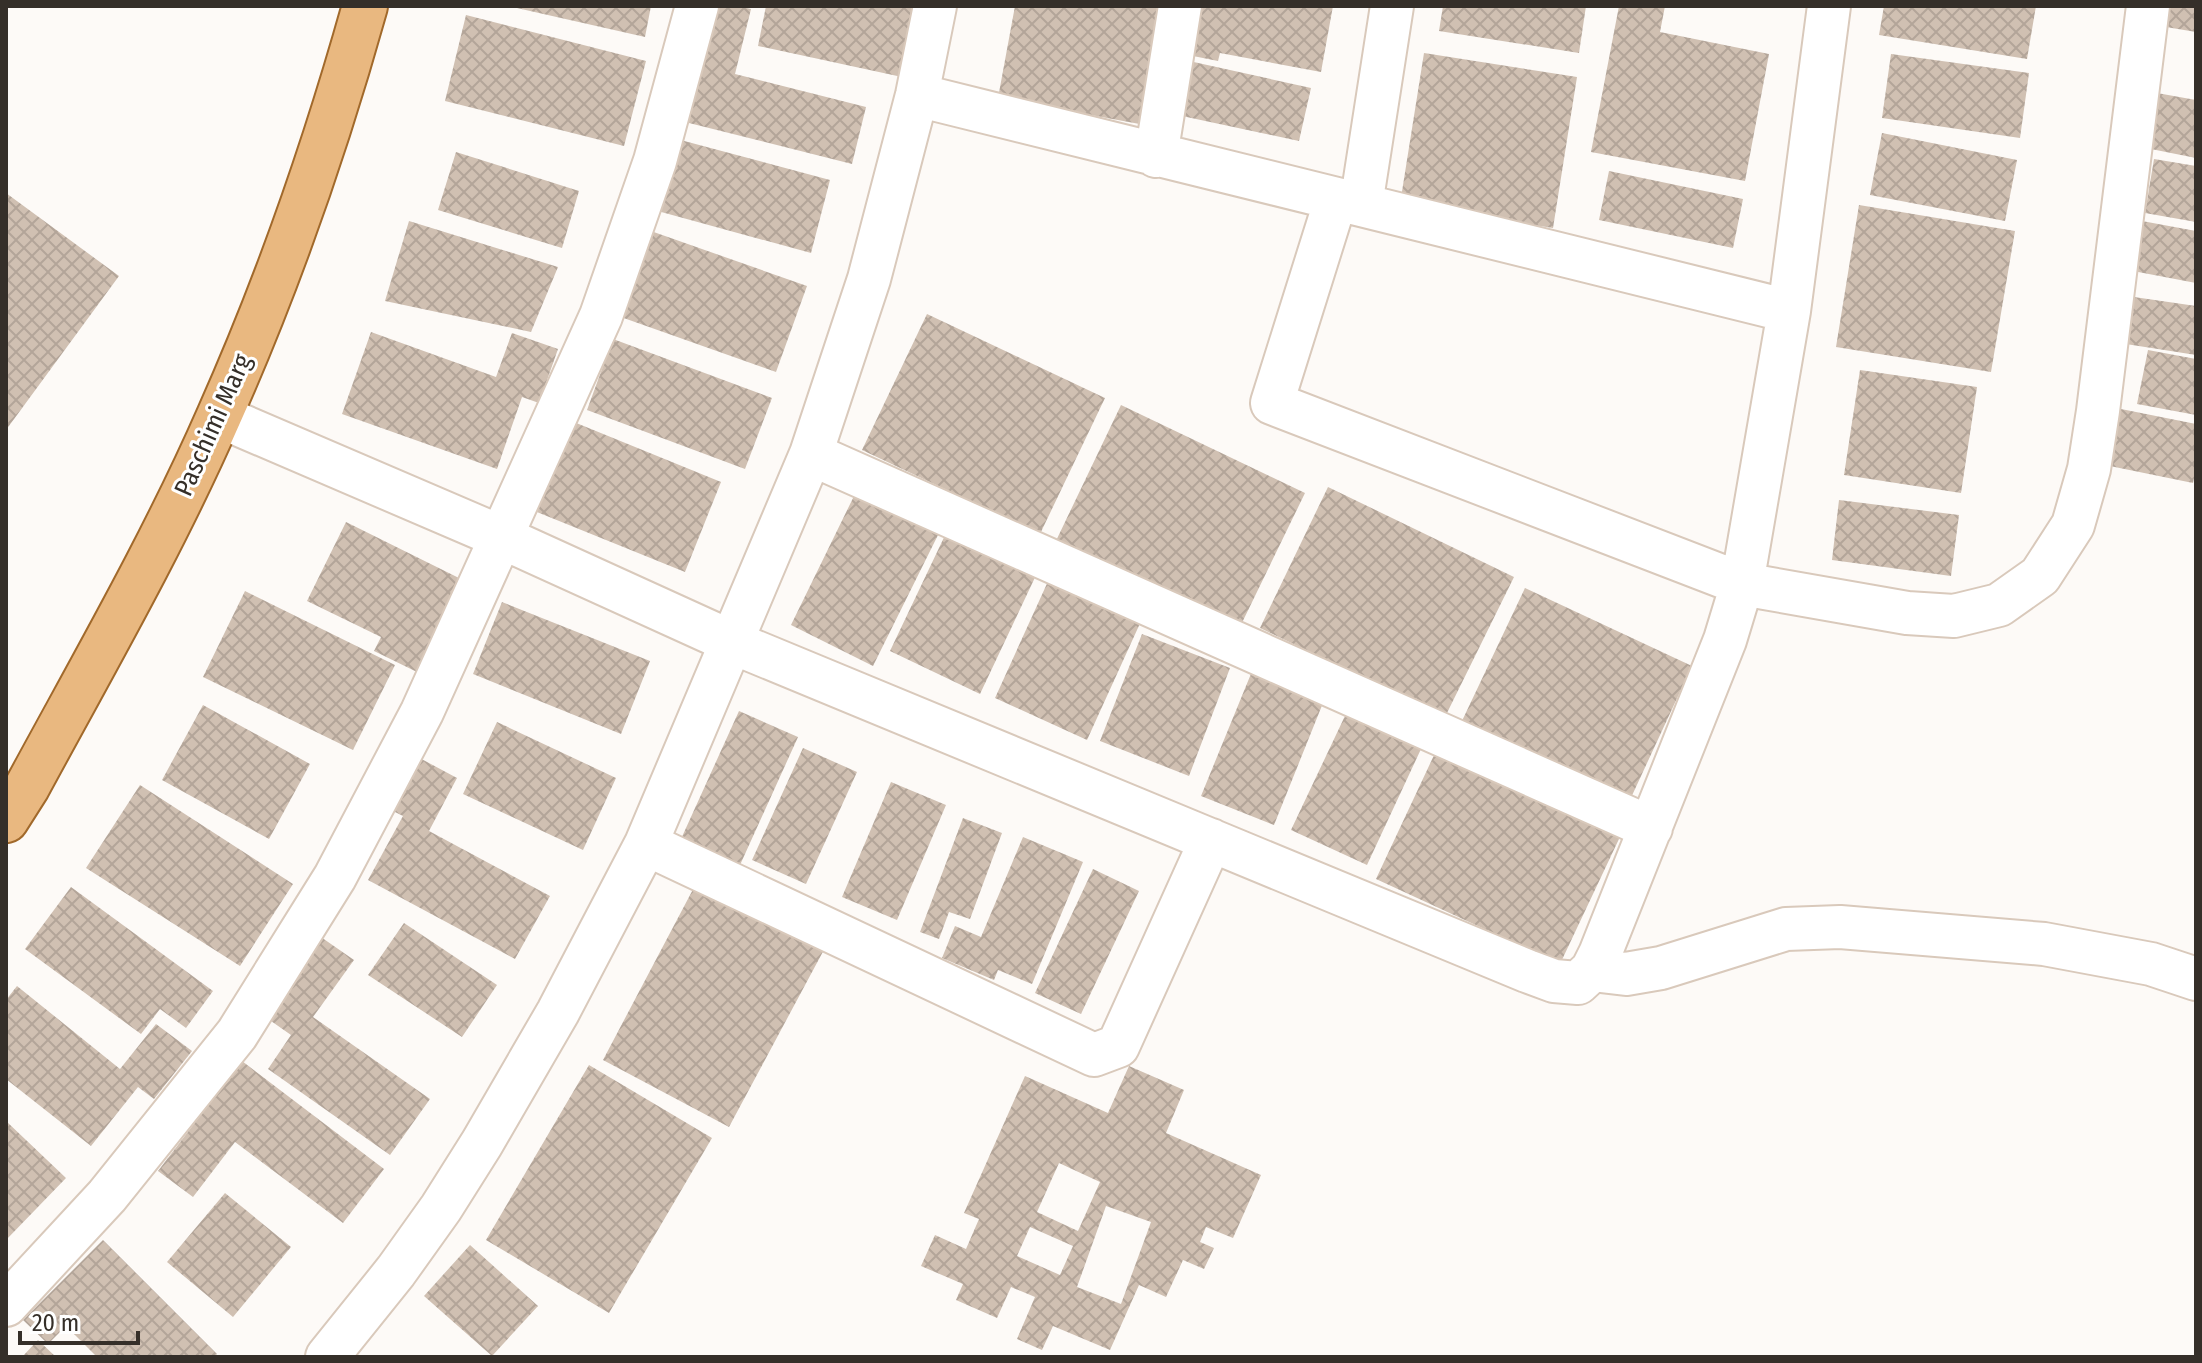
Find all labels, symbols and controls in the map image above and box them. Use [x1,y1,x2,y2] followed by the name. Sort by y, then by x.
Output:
[168,349,258,501] street label: Paschimi Marg
[20,1295,138,1345] scale bar
[32,1309,79,1337] text: 20 m

